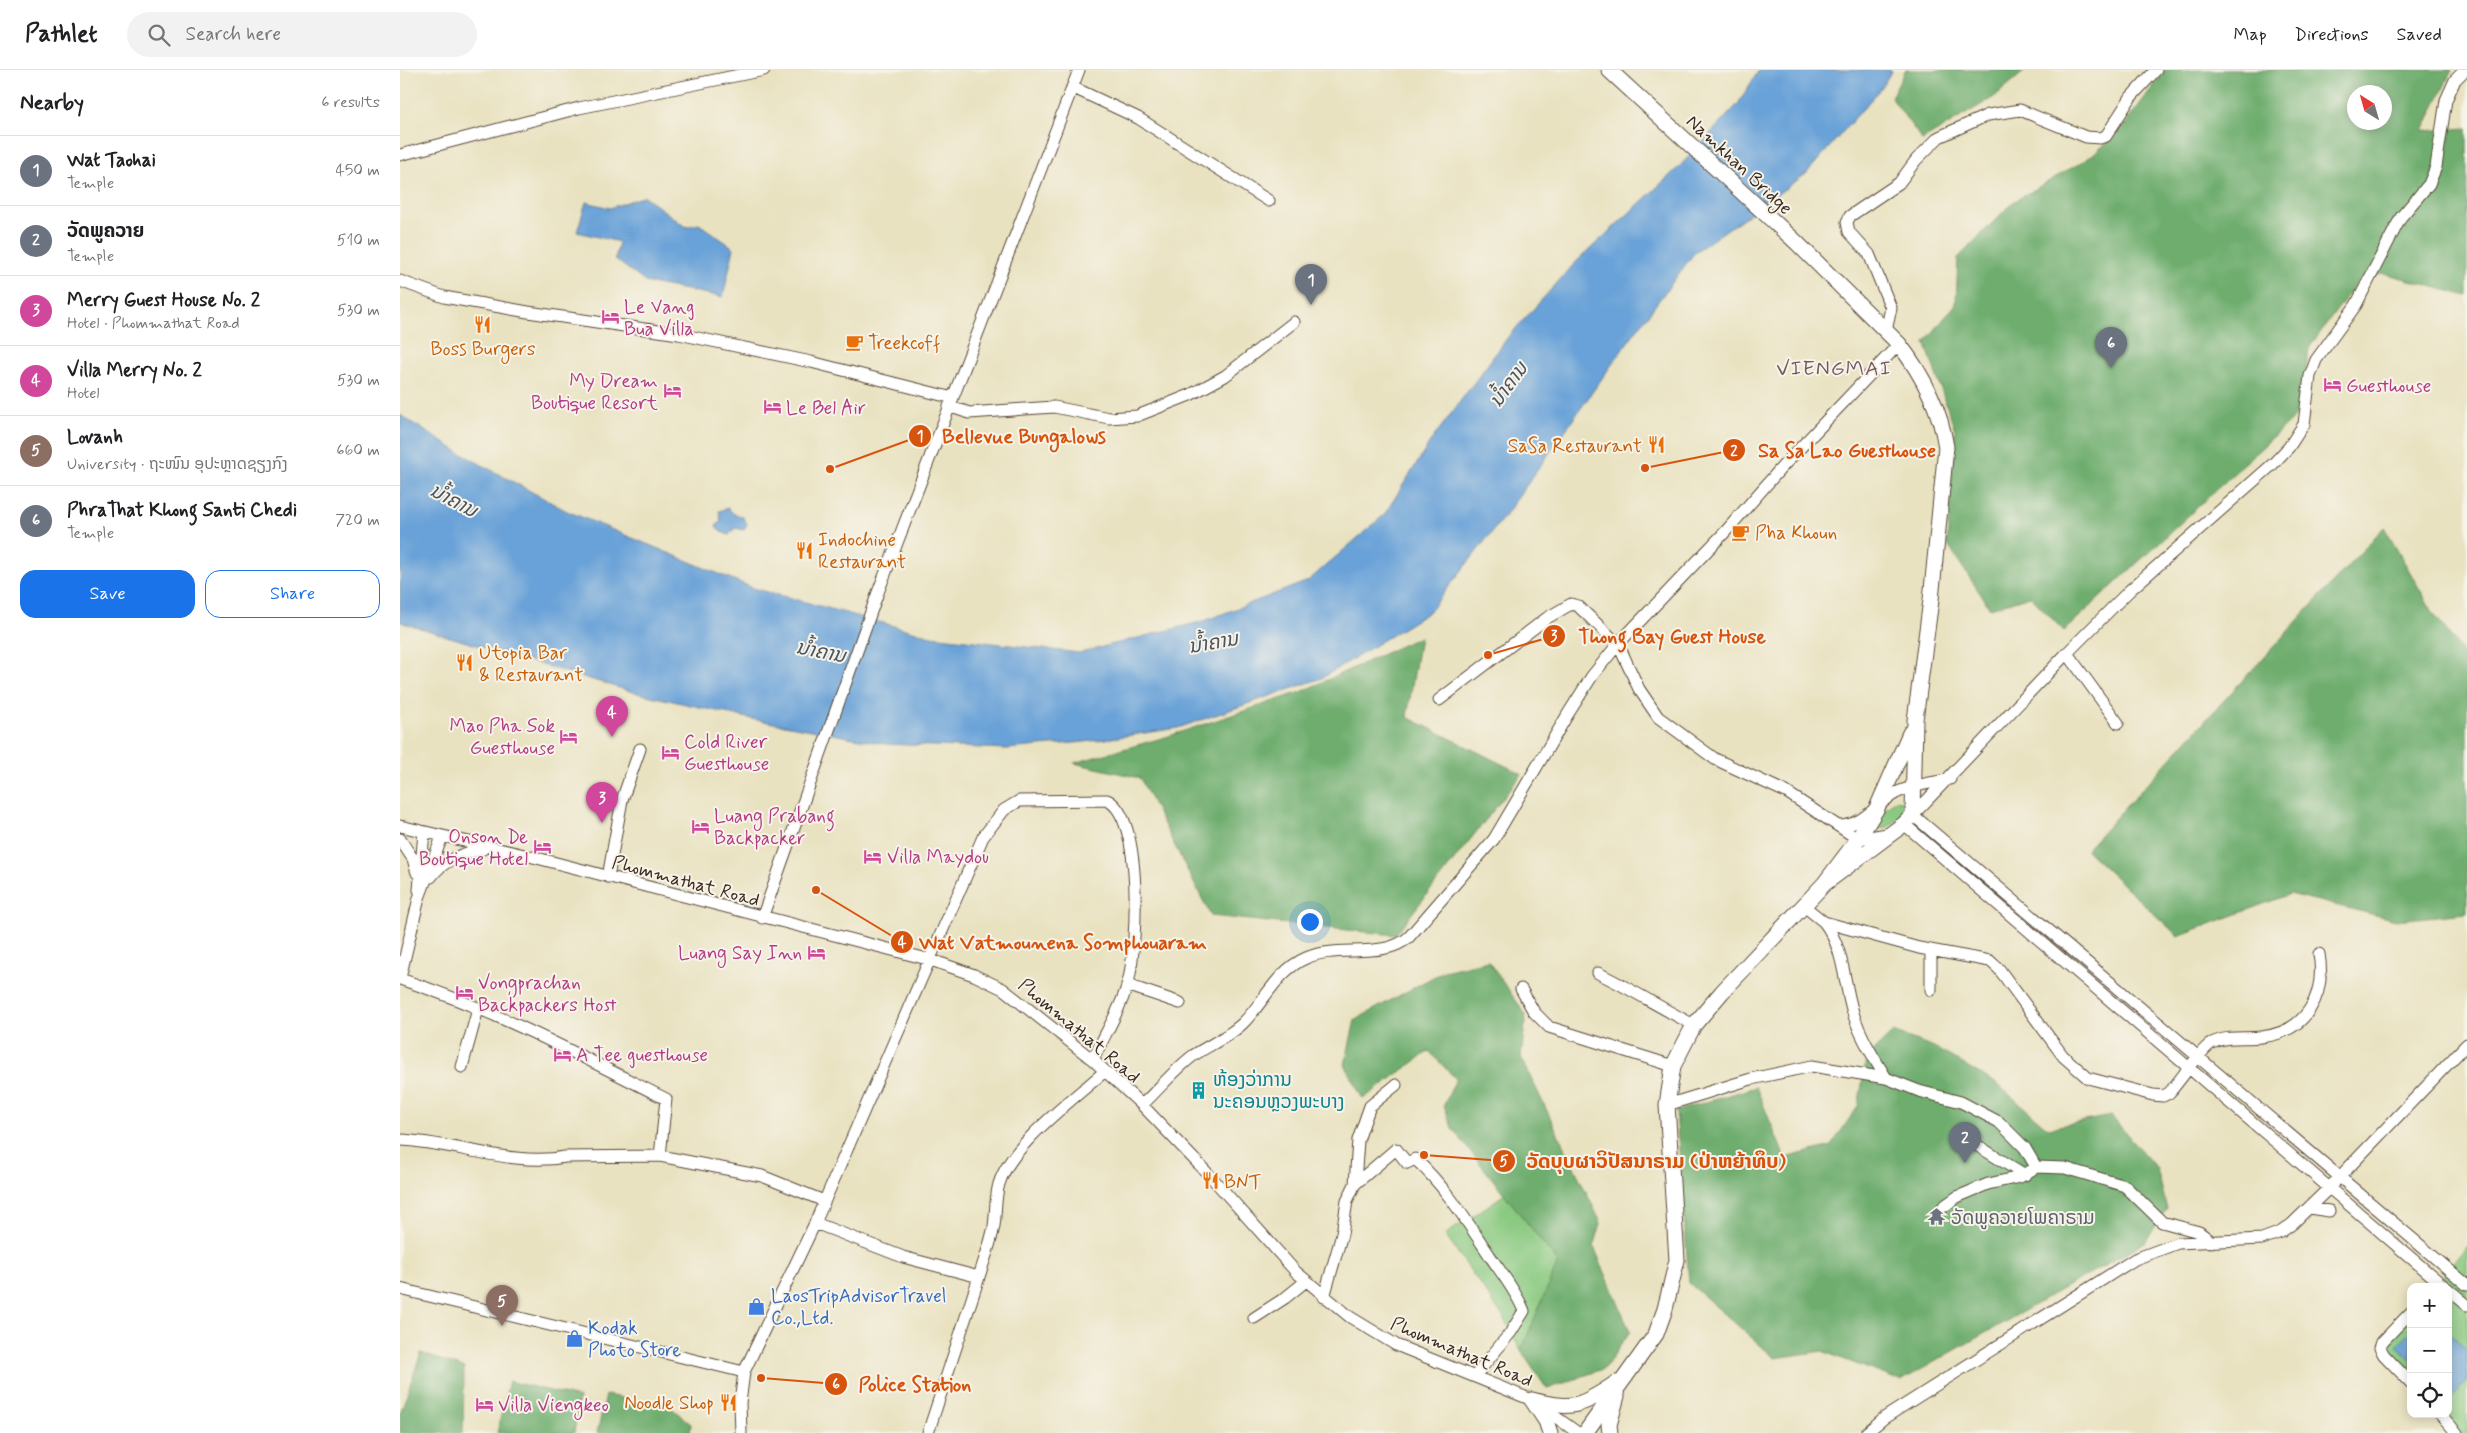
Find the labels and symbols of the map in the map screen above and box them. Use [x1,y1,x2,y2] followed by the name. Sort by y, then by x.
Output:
[2347,85,2392,130] north arrow
[1679,109,1797,222] street label: Namkhan Bridge
[1295,264,1327,305] pin: 1
[624,295,695,342] place label: Le Vang Bua Villa
[600,307,620,327] hotel icon: Le Vang Bua Villa
[473,315,493,335] restaurant icon: Boss Burgers
[2095,327,2127,368] pin: 6
[868,331,940,356] place label: Treekcoff
[844,332,864,352] cafe icon: Treekcoff
[431,337,535,364] place label: Boss Burgers
[1481,354,1536,413] water label: ນ້ຳຄານ
[1776,355,1892,383] district label: VIENGMAI
[531,369,658,416] place label: My Dream Boutique Resort
[2346,374,2431,399] place label: Guesthouse
[2322,375,2342,395] hotel icon: Guesthouse
[662,381,682,401] hotel icon: My Dream Boutique Resort
[786,396,866,421] place label: Le Bel Air
[762,397,782,417] hotel icon: Le Bel Air
[907,418,1115,453] callout: Bellevue Bungalows
[942,424,1106,453] text: Bellevue Bungalows
[917,427,923,447] text: 1
[1722,433,1946,468] callout: Sa Sa Lao Guesthouse
[1508,434,1642,459] place label: SaSa Restaurant
[1646,435,1666,455] restaurant icon: SaSa Restaurant
[1758,438,1936,465] text: Sa Sa Lao Guesthouse
[1730,442,1738,462] text: 2
[425,475,485,526] water label: ນ້ຳຄານ
[1755,521,1837,546] place label: Pha Khoun
[1731,522,1751,542] cafe icon: Pha Khoun
[818,528,906,575] place label: Indochine Restaurant
[794,540,814,560] restaurant icon: Indochine Restaurant
[1542,619,1777,654] callout: Thong Bay Guest House
[1186,623,1242,661] water label: ນ້ຳຄານ
[1578,624,1766,653] text: Thong Bay Guest House
[1551,627,1558,647] text: 3
[794,632,850,671] water label: ນ້ຳຄານ
[479,641,583,688] place label: Utopia Bar & Restaurant
[455,653,475,673] restaurant icon: Utopia Bar & Restaurant
[596,696,628,737] pin: 4
[450,714,555,761] place label: Mao Pha Sok Guesthouse
[559,726,579,746] hotel icon: Mao Pha Sok Guesthouse
[684,730,769,777] place label: Cold River Guesthouse
[660,742,680,762] hotel icon: Cold River Guesthouse
[586,782,618,823] pin: 3
[714,804,835,851] place label: Luang Prabang Backpacker
[690,816,710,836] hotel icon: Luang Prabang Backpacker
[419,825,528,872] place label: Onson De Boutique Hotel
[532,837,552,857] hotel icon: Onson De Boutique Hotel
[887,845,989,870] place label: Villa Maydou
[863,846,883,866] hotel icon: Villa Maydou
[609,850,762,913] street label: Phommathat Road
[1297,909,1323,935] your location
[889,925,1212,960] callout: Wat Vatmounena Somphouaram
[918,930,1207,957] text: Wat Vatmounena Somphouaram
[898,933,907,953] text: 4
[678,941,802,968] place label: Luang Say Inn
[806,942,826,962] hotel icon: Luang Say Inn
[478,971,617,1018] place label: Vongprachan Backpackers Host
[1013,973,1145,1089] street label: Phommathat Road
[454,983,474,1003] hotel icon: Vongprachan Backpackers Host
[576,1043,708,1069] place label: A Tee guesthouse
[552,1044,572,1064] hotel icon: A Tee guesthouse
[1213,1068,1345,1115] place label: ຫ້ອງວ່າການ ນະຄອນຫຼວງພະບາງ
[1189,1080,1209,1100] building icon: ຫ້ອງວ່າການ ນະຄອນຫຼວງພະບາງ
[1949,1122,1981,1163] pin: 2
[1492,1144,1796,1179] callout: ວັດບຸບຜາວິປັສນາຣາມ (ປ່າຫຍ້າທຶບ)
[1526,1149,1786,1176] text: ວັດບຸບຜາວິປັສນາຣາມ (ປ່າຫຍ້າທຶບ)
[1499,1152,1509,1172] text: 5
[1224,1170,1262,1195] place label: BNT
[1200,1171,1220,1191] restaurant icon: BNT
[1951,1206,2095,1231] place label: ວັດພູຄວາຍໂພຄາຣາມ
[1927,1207,1947,1227] temple icon: ວັດພູຄວາຍໂພຄາຣາມ
[771,1284,947,1331] place label: LaosTripAdvisorTravel Co.,Ltd.
[486,1285,518,1326] pin: 5
[747,1296,767,1316] shop icon: LaosTripAdvisorTravel Co.,Ltd.
[1387,1311,1536,1394] street label: Phommathat Road
[588,1316,681,1363] place label: Kodak Photo Store
[564,1328,584,1348] shop icon: Kodak Photo Store
[824,1366,981,1401] callout: Police Station
[859,1372,971,1399] text: Police Station
[832,1375,840,1395] text: 6
[624,1391,714,1416] place label: Noodle Shop
[718,1392,738,1412] restaurant icon: Noodle Shop
[498,1393,609,1420] place label: Villa Viengkeo
[474,1394,494,1414] hotel icon: Villa Viengkeo

